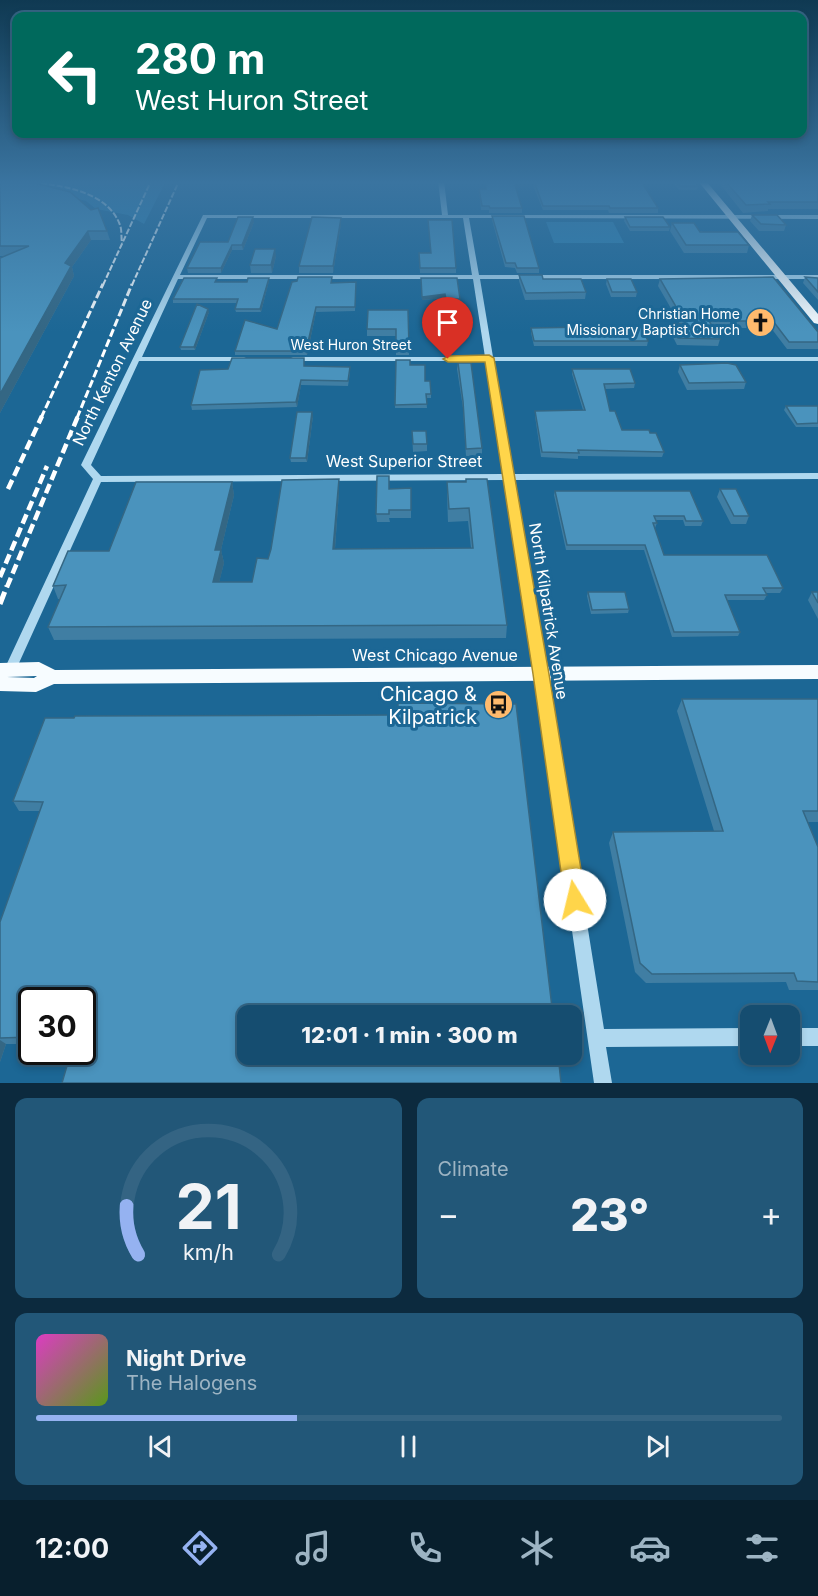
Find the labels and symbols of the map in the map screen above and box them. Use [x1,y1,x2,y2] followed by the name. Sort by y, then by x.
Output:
[68,295,156,449] street label: North Kenton Avenue
[422,297,473,359] pin
[566,305,740,338] place label: Christian Home Missionary Baptist Church
[745,306,777,338] church icon: Christian Home Missionary Baptist Church
[291,336,412,353] street label: West Huron Street
[326,451,482,471] street label: West Superior Street
[525,521,573,701] street label: North Kilpatrick Avenue
[352,645,518,665] street label: West Chicago Avenue
[380,682,477,729] place label: Chicago & Kilpatrick
[482,689,514,721] bus stop icon: Chicago & Kilpatrick
[543,868,607,932] position arrow
[18,987,96,1065] speed limit sign: 30
[740,1005,800,1065] north arrow

